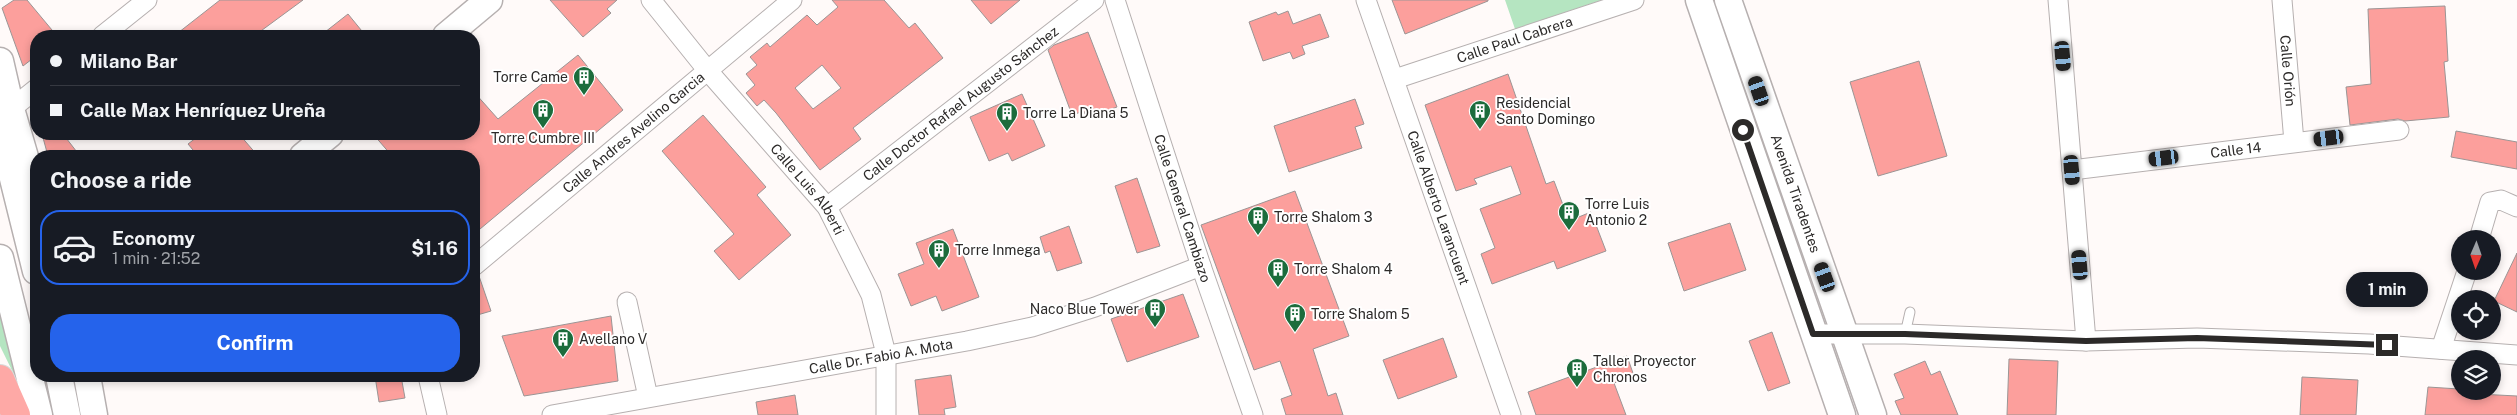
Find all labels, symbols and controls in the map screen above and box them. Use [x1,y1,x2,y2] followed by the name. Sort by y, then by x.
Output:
[1455,13,1575,66] street label: Calle Paul Cabrera
[860,23,1062,184] street label: Calle Doctor Rafael Augusto Sánchez
[2277,34,2299,107] street label: Calle Orión
[2054,40,2071,72] car
[80,50,178,72] text: Milano Bar
[572,65,596,96] building icon: Torre Came
[493,69,568,85] place label: Torre Came
[559,69,708,196] street label: Calle Andres Avelino Garcia
[1747,74,1770,108] car
[1496,95,1595,127] place label: Residencial Santo Domingo
[531,98,555,129] building icon: Torre Cumbre III
[80,99,326,121] text: Calle Max Henríquez Ureña
[1468,99,1492,130] building icon: Residencial Santo Domingo
[995,101,1019,132] building icon: Torre La Diana 5
[1023,105,1128,121] place label: Torre La Diana 5
[1732,119,1754,141] route start
[1404,128,1473,287] street label: Calle Alberto Larancuent
[2313,129,2344,147] car
[491,130,595,146] place label: Torre Cumbre III
[1151,132,1214,285] street label: Calle General Cambiazo
[1768,132,1824,255] street label: Avenida Tiradentes
[2209,139,2262,161] street label: Calle 14
[767,140,848,237] street label: Calle Luis Alberti
[2148,149,2179,167] car
[2063,154,2080,186] car
[50,167,192,193] text: Choose a ride
[1585,196,1649,228] place label: Torre Luis Antonio 2
[1557,200,1581,231] building icon: Torre Luis Antonio 2
[1246,205,1270,236] building icon: Torre Shalom 3
[1274,209,1373,225] place label: Torre Shalom 3
[52,225,97,270] icon: car
[112,227,195,249] text: Economy
[2451,230,2501,280] north arrow
[2451,230,2501,400] map controls
[411,237,458,259] text: $1.16
[927,238,951,269] building icon: Torre Inmega
[955,242,1041,258] place label: Torre Inmega
[112,249,200,268] text: 1 min · 21:52
[2071,249,2088,281] car
[1266,257,1290,288] building icon: Torre Shalom 4
[1812,260,1837,294] car
[1294,261,1393,277] place label: Torre Shalom 4
[2346,272,2428,308] callout: 1 min
[2368,280,2406,299] text: 1 min
[2451,290,2501,340] button: locate
[1143,297,1167,328] building icon: Naco Blue Tower
[1030,301,1139,317] place label: Naco Blue Tower
[1283,302,1307,333] building icon: Torre Shalom 5
[1311,306,1410,322] place label: Torre Shalom 5
[50,314,460,372] button: Confirm
[551,327,575,358] building icon: Avellano V
[579,331,648,347] place label: Avellano V
[2376,334,2398,356] route end
[808,336,954,377] street label: Calle Dr. Fabio A. Mota
[2451,350,2501,400] button: layers
[1593,353,1696,385] place label: Taller Proyector Chronos
[1565,357,1589,388] building icon: Taller Proyector Chronos

